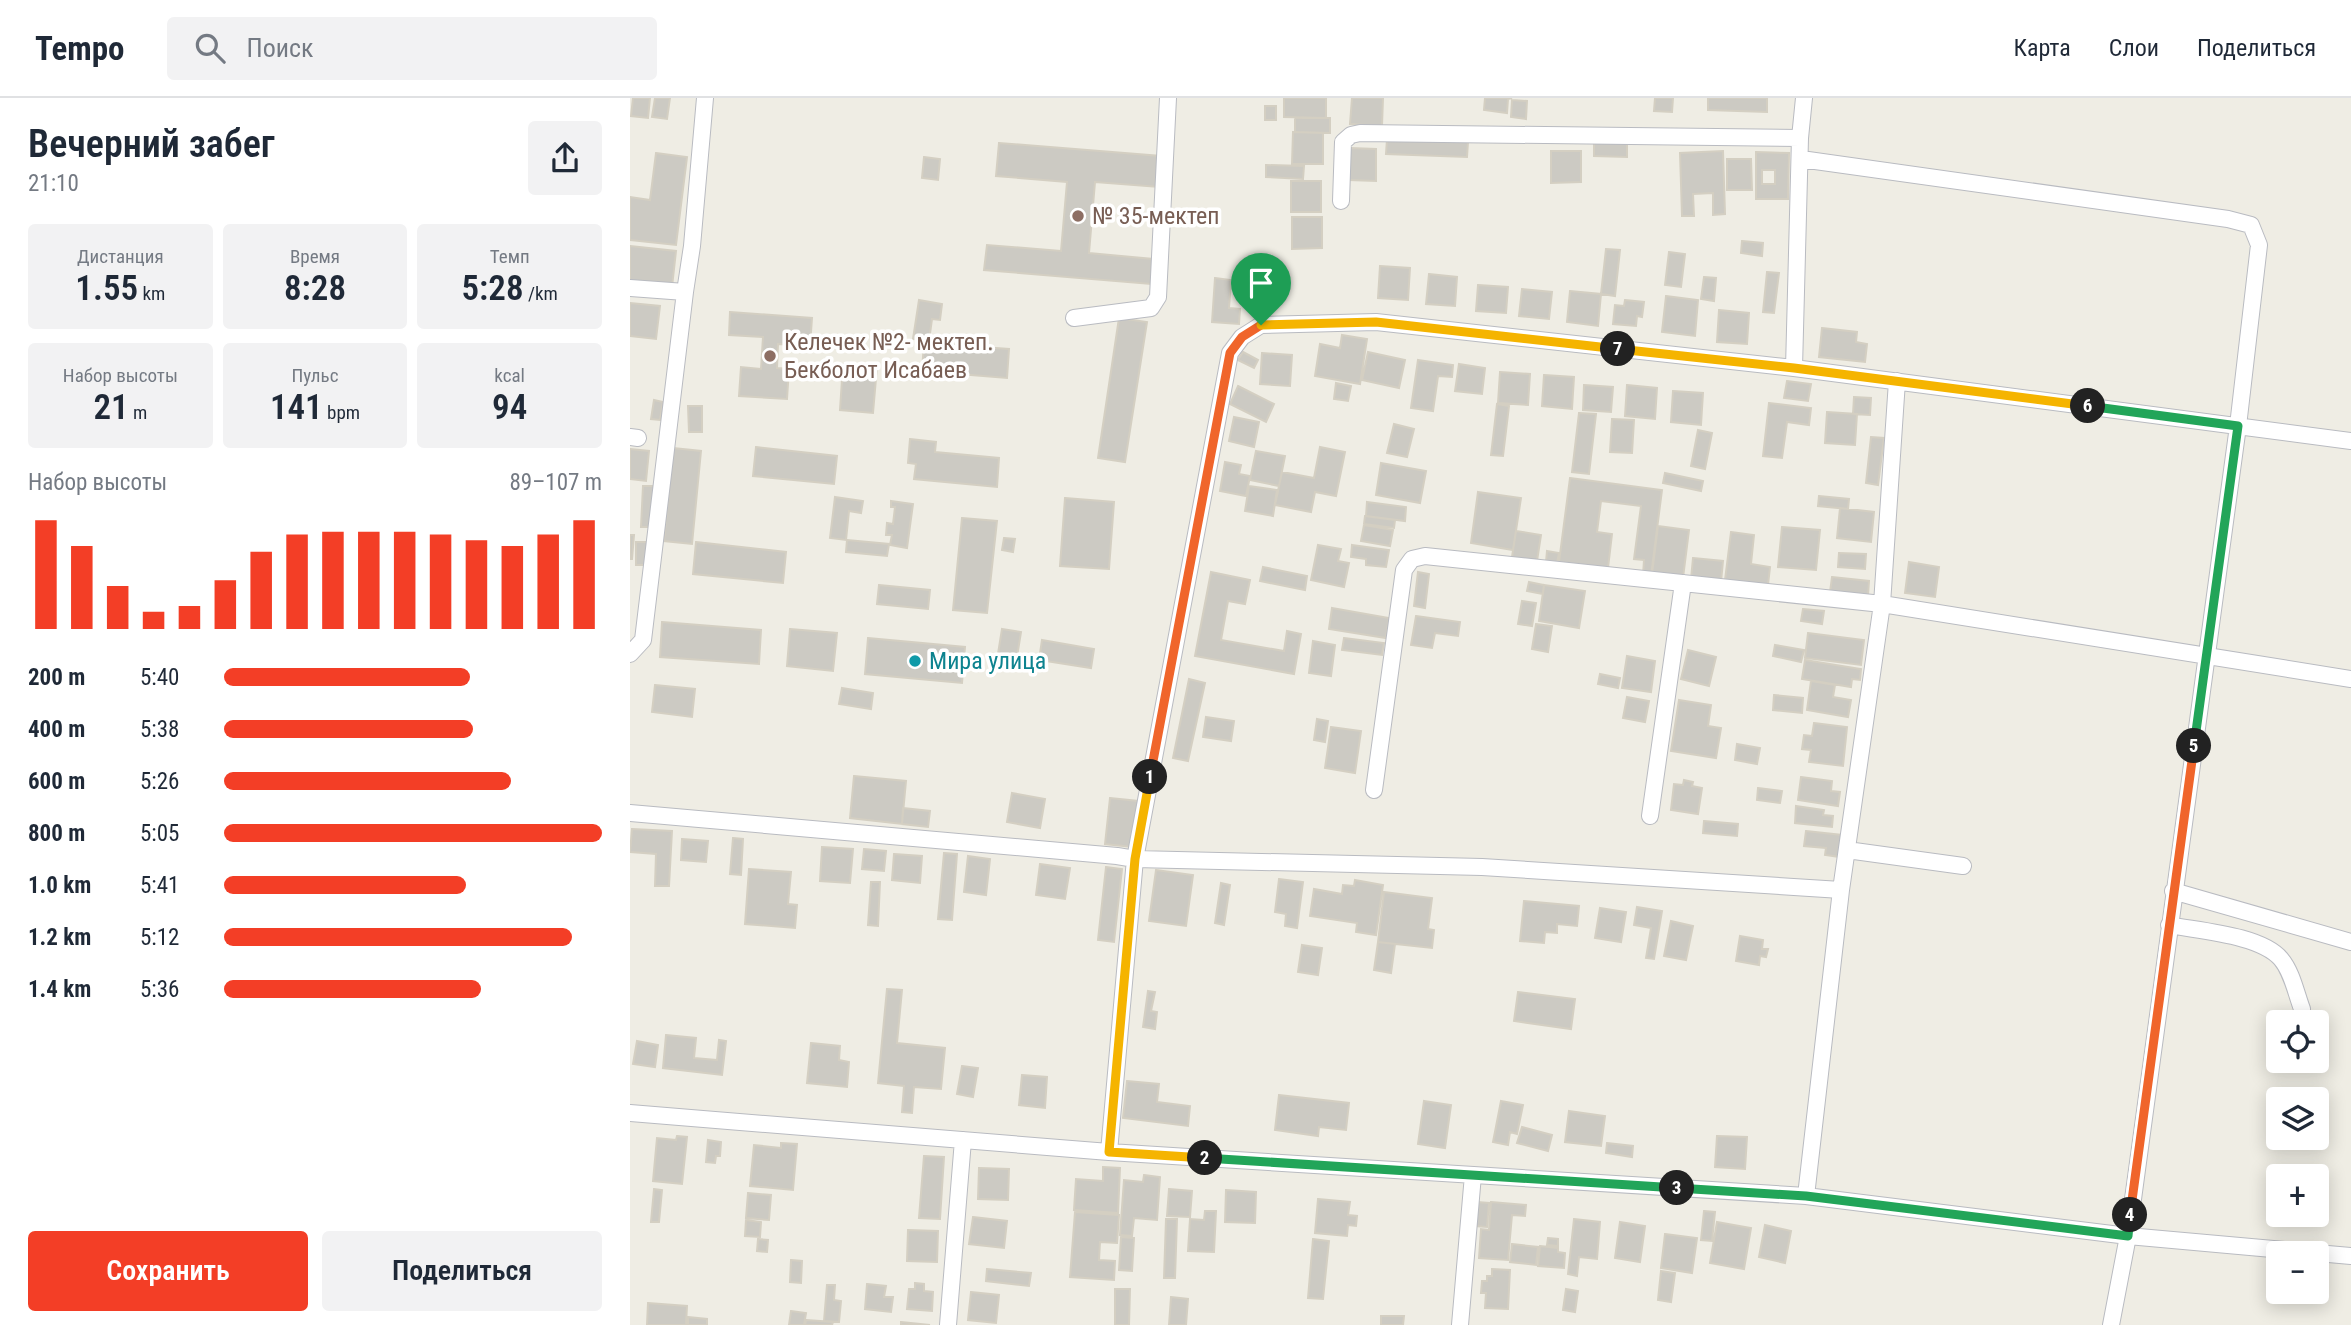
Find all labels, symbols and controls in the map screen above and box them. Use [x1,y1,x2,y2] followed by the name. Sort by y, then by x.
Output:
[167,17,657,80] search box
[35,29,125,68] text: Tempo
[191,29,229,67] icon: search
[247,33,313,63] text: Поиск
[2013,34,2071,62] text: Карта
[2109,34,2159,62] text: Слои
[2197,34,2316,62] text: Поделиться
[528,121,602,195] button: share
[28,122,275,166] text: Вечерний забег
[28,170,79,197] text: 21:10
[1092,202,1219,230] place label: № 35-мектеп
[1070,208,1086,224] marker: № 35-мектеп
[77,245,164,268] text: Дистанция
[290,245,340,268] text: Время
[490,245,530,268] text: Темп
[1231,253,1291,325] pin
[1242,264,1280,302] icon: arrive
[75,268,138,309] text: 1.55
[284,268,346,309] text: 8:28
[461,268,524,309] text: 5:28
[138,282,165,305] text: km
[524,282,558,305] text: /km
[784,328,994,384] place label: Келечек №2- мектеп. Бекболот Исабаев
[1600,331,1636,366] pin: 7
[1613,337,1622,360] text: 7
[762,348,778,364] marker: Келечек №2- мектеп. Бекболот Исабаев
[63,364,178,387] text: Набор высоты
[292,364,338,387] text: Пульс
[494,364,525,387] text: kcal
[93,387,129,428] text: 21
[270,387,323,428] text: 141
[492,387,527,428] text: 94
[2070,388,2106,424] pin: 6
[2083,394,2092,417] text: 6
[129,401,147,424] text: m
[323,401,360,424] text: bpm
[28,469,167,496] text: Набор высоты
[509,469,602,496] text: 89–107 m
[929,647,1046,675] place label: Мира улица
[907,653,923,669] marker: Мира улица
[28,664,85,691] text: 200 m
[140,664,179,691] text: 5:40
[28,716,85,743] text: 400 m
[140,716,179,743] text: 5:38
[2176,728,2212,764] pin: 5
[2189,734,2198,757] text: 5
[1133,760,1168,794] pin: 1
[1145,765,1154,788] text: 1
[28,768,85,795] text: 600 m
[140,768,179,795] text: 5:26
[28,820,85,847] text: 800 m
[140,820,179,847] text: 5:05
[28,872,91,899] text: 1.0 km
[140,872,179,899] text: 5:41
[28,924,91,951] text: 1.2 km
[140,924,179,951] text: 5:12
[28,976,91,1003] text: 1.4 km
[140,976,179,1003] text: 5:36
[2266,1010,2329,1304] map controls
[2266,1010,2329,1073] button: locate
[2266,1087,2329,1150] button: layers
[1188,1140,1222,1176] pin: 2
[1200,1146,1209,1169] text: 2
[2266,1164,2329,1227] button: +
[1660,1170,1694,1206] pin: 3
[1672,1176,1681,1199] text: 3
[2112,1198,2148,1232] pin: 4
[2125,1203,2134,1226] text: 4
[28,1231,308,1311] button: Сохранить
[322,1231,602,1311] button: Поделиться
[2266,1241,2329,1304] button: −

